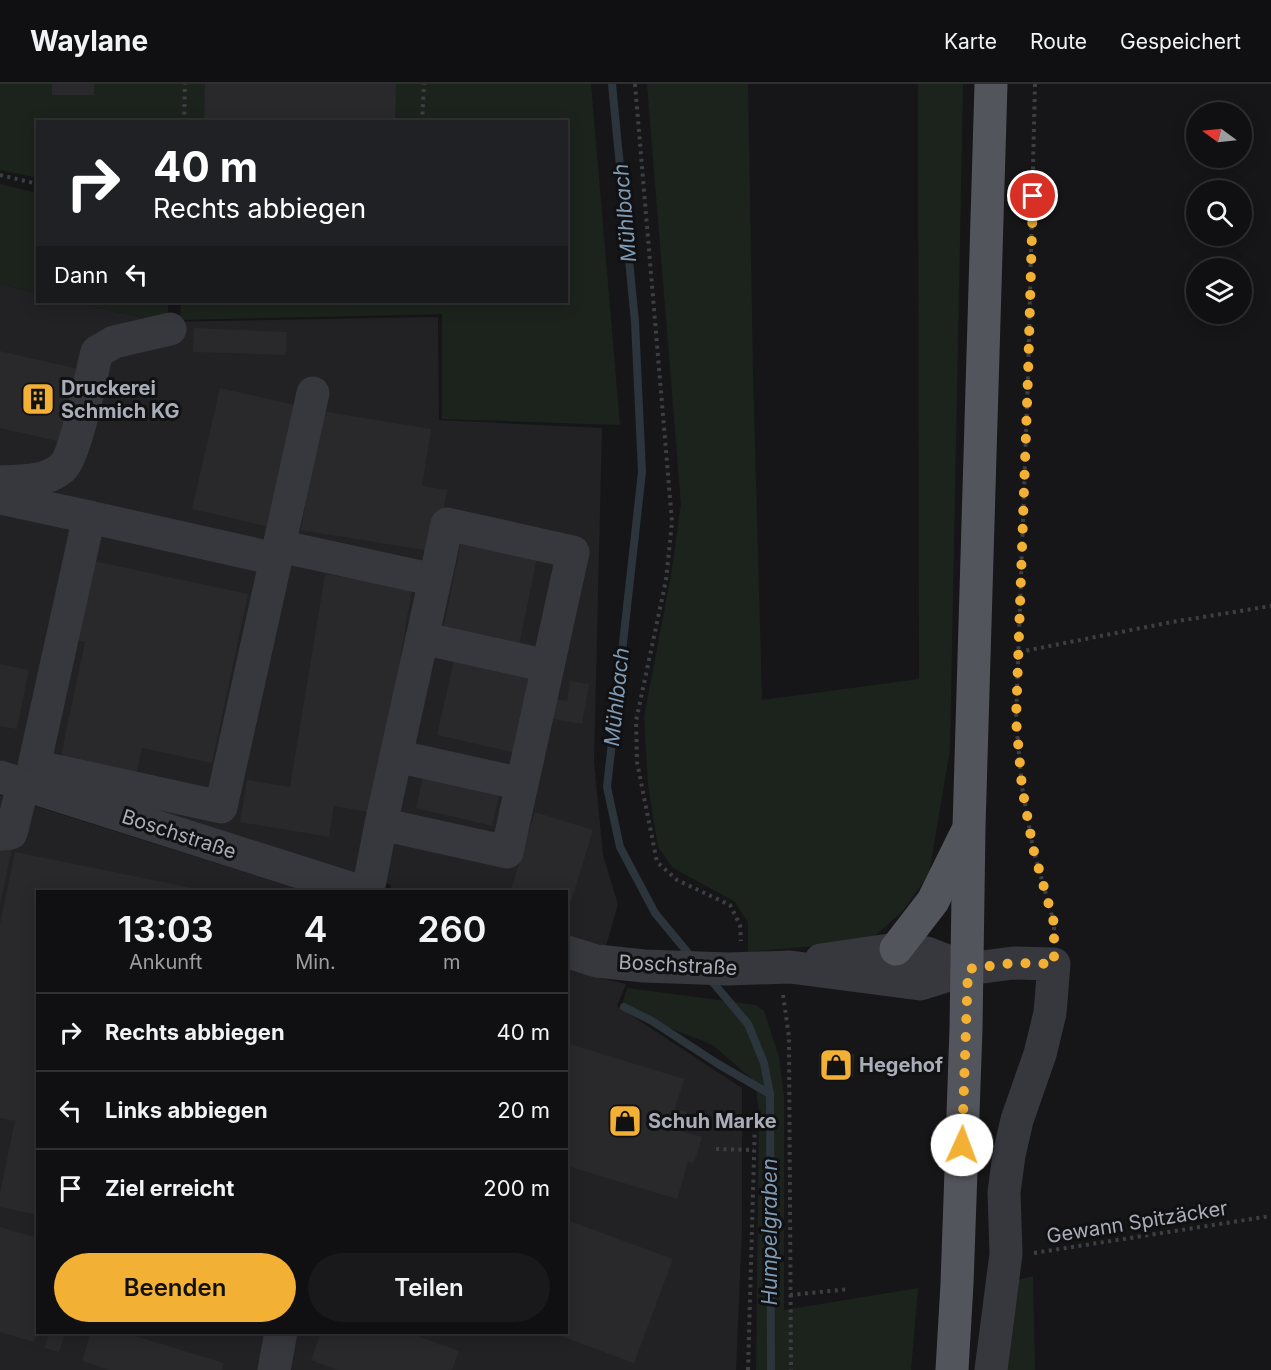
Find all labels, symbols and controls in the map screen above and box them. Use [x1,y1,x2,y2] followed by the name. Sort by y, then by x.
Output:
[30,24,148,58] text: Waylane
[944,29,997,54] text: Karte
[1030,29,1087,54] text: Route
[1120,29,1241,54] text: Gespeichert
[1186,102,1252,168] north arrow
[1186,102,1252,324] map controls
[153,141,258,192] text: 40 m
[54,144,132,222] icon: right
[608,163,641,263] water label: Mühlbach
[1007,170,1058,221] pin
[1016,179,1049,212] icon: arrive
[1186,180,1252,246] button: search
[153,192,366,225] text: Rechts abbiegen
[120,258,153,291] icon: left
[1186,258,1252,324] button: layers
[54,262,108,288] text: Dann
[61,376,180,423] place label: Druckerei Schmich KG
[20,381,56,417] building icon: Druckerei Schmich KG
[599,646,634,748] water label: Mühlbach
[119,804,239,864] street label: Boschstraße
[118,907,214,951] text: 13:03
[304,907,328,951] text: 4
[417,907,486,951] text: 260
[129,950,202,974] text: Ankunft
[295,950,336,974] text: Min.
[443,950,461,974] text: m
[618,950,738,980] street label: Boschstraße
[54,1016,87,1049] icon: right
[105,1019,285,1045] text: Rechts abbiegen
[496,1019,550,1045] text: 40 m
[818,1047,854,1083] shop icon: Hegehof
[859,1053,943,1077] place label: Hegehof
[54,1094,87,1127] icon: left
[105,1097,268,1123] text: Links abbiegen
[497,1097,550,1123] text: 20 m
[607,1103,643,1139] shop icon: Schuh Marke
[648,1109,777,1133] place label: Schuh Marke
[930,1113,994,1177] position arrow
[757,1158,782,1306] water label: Humpelgraben
[54,1172,87,1205] icon: arrive
[105,1175,234,1201] text: Ziel erreicht
[483,1175,550,1201] text: 200 m
[1045,1196,1230,1248] street label: Gewann Spitzäcker
[54,1253,296,1322] button: Beenden
[308,1253,550,1322] button: Teilen

